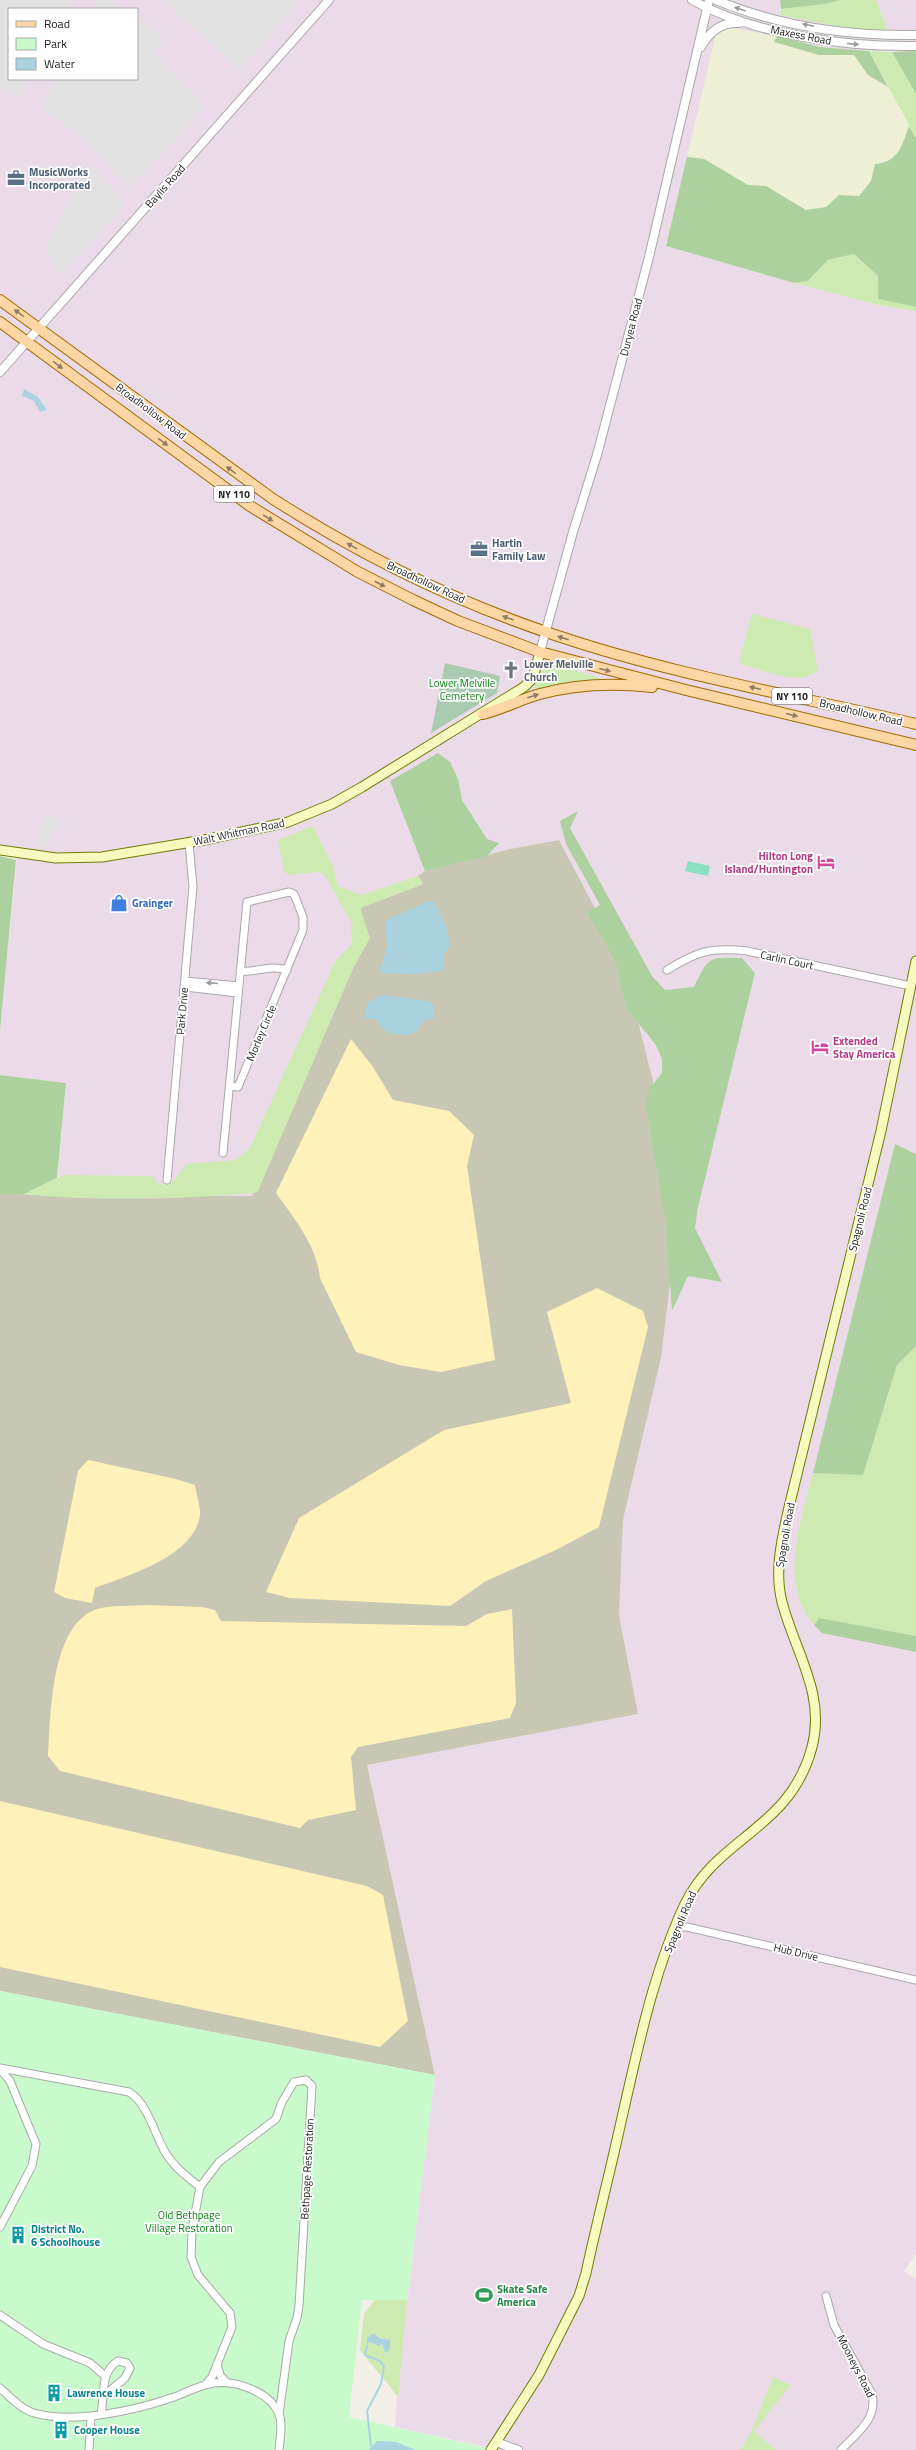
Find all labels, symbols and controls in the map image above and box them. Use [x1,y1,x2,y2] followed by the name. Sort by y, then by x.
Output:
[734,6,746,12] one-way arrow
[8,8,138,80] legend
[44,14,70,33] text: Road
[769,21,833,49] street label: Maxess Road
[802,21,814,27] one-way arrow
[44,34,67,53] text: Park
[847,40,859,47] one-way arrow
[44,54,75,73] text: Water
[141,161,189,211] street label: Baylis Road
[29,164,90,193] place label: MusicWorks Incorporated
[6,168,26,188] office icon: MusicWorks Incorporated
[616,296,646,358] street label: Duryea Road
[13,309,24,318] one-way arrow
[53,361,63,369] one-way arrow
[112,379,190,443] street label: Broadhollow Road
[157,438,168,446] one-way arrow
[225,466,236,474] one-way arrow
[214,486,254,502] road number: NY 110
[263,514,274,521] one-way arrow
[492,535,546,564] place label: Hartin Family Law
[469,539,489,559] office icon: Hartin Family Law
[346,543,358,550] one-way arrow
[384,557,468,607] street label: Broadhollow Road
[374,581,386,587] one-way arrow
[502,615,514,621] one-way arrow
[557,635,569,641] one-way arrow
[524,656,594,685] place label: Lower Melville Church
[501,660,521,680] church icon: Lower Melville Church
[599,667,611,673] one-way arrow
[429,675,496,704] park label: Lower Melville Cemetery
[749,684,761,690] one-way arrow
[772,688,812,704] road number: NY 110
[527,693,539,699] one-way arrow
[818,695,904,729] street label: Broadhollow Road
[786,713,798,719] one-way arrow
[192,815,286,849] street label: Walt Whitman Road
[724,848,813,877] place label: Hilton Long Island/Huntington
[816,852,836,872] hotel icon: Hilton Long Island/Huntington
[109,893,129,913] shop icon: Grainger
[132,895,173,911] place label: Grainger
[759,947,815,973] street label: Carlin Court
[206,980,218,987] one-way arrow
[172,986,192,1035] street label: Park Drive
[242,1002,280,1064] street label: Morley Circle
[833,1033,896,1062] place label: Extended Stay America
[810,1037,830,1057] hotel icon: Extended Stay America
[844,1185,876,1253] street label: Spagnoli Road
[771,1501,799,1569] street label: Spagnoli Road
[660,1888,700,1955] street label: Spagnoli Road
[772,1939,820,1965] street label: Hub Drive
[296,2118,318,2220] street label: Bethpage Restoration
[145,2207,233,2236] park label: Old Bethpage Village Restoration
[31,2221,100,2250] place label: District No. 6 Schoolhouse
[8,2225,28,2245] building icon: District No. 6 Schoolhouse
[497,2281,548,2310] place label: Skate Safe America
[474,2285,494,2305] sports icon: Skate Safe America
[833,2332,879,2400] street label: Mooneys Road
[44,2383,64,2403] building icon: Lawrence House
[67,2385,145,2401] place label: Lawrence House
[51,2420,71,2440] building icon: Cooper House
[74,2422,140,2438] place label: Cooper House

